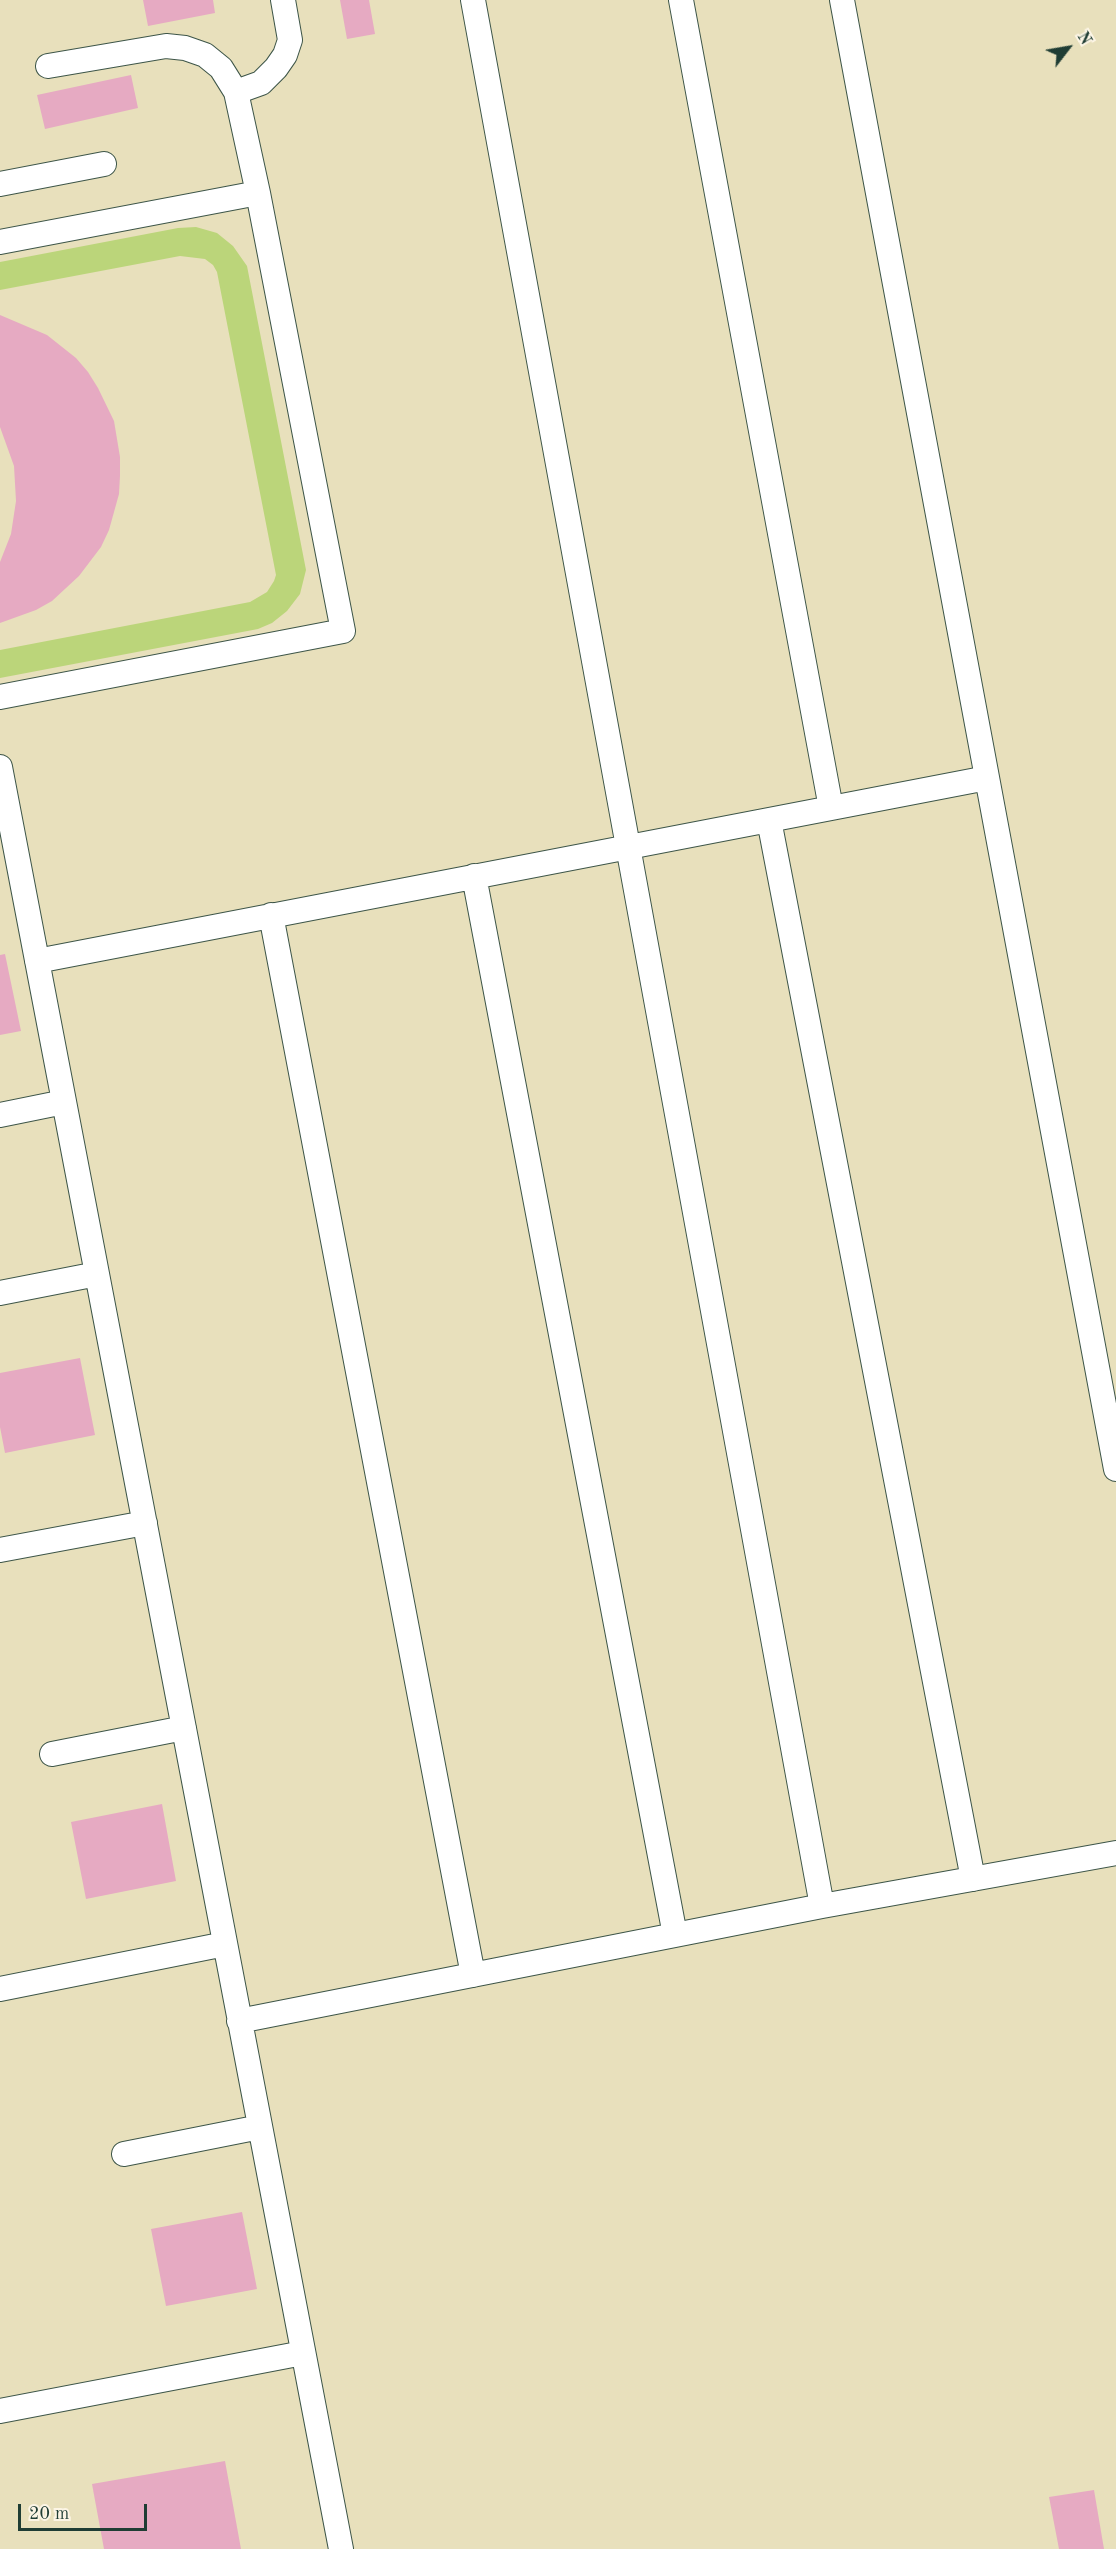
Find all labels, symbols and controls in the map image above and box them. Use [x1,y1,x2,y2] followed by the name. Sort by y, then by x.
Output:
[1038,18,1098,78] north arrow
[1073,29,1093,48] text: N
[21,2492,150,2530] scale bar
[29,2505,69,2523] text: 20 m

